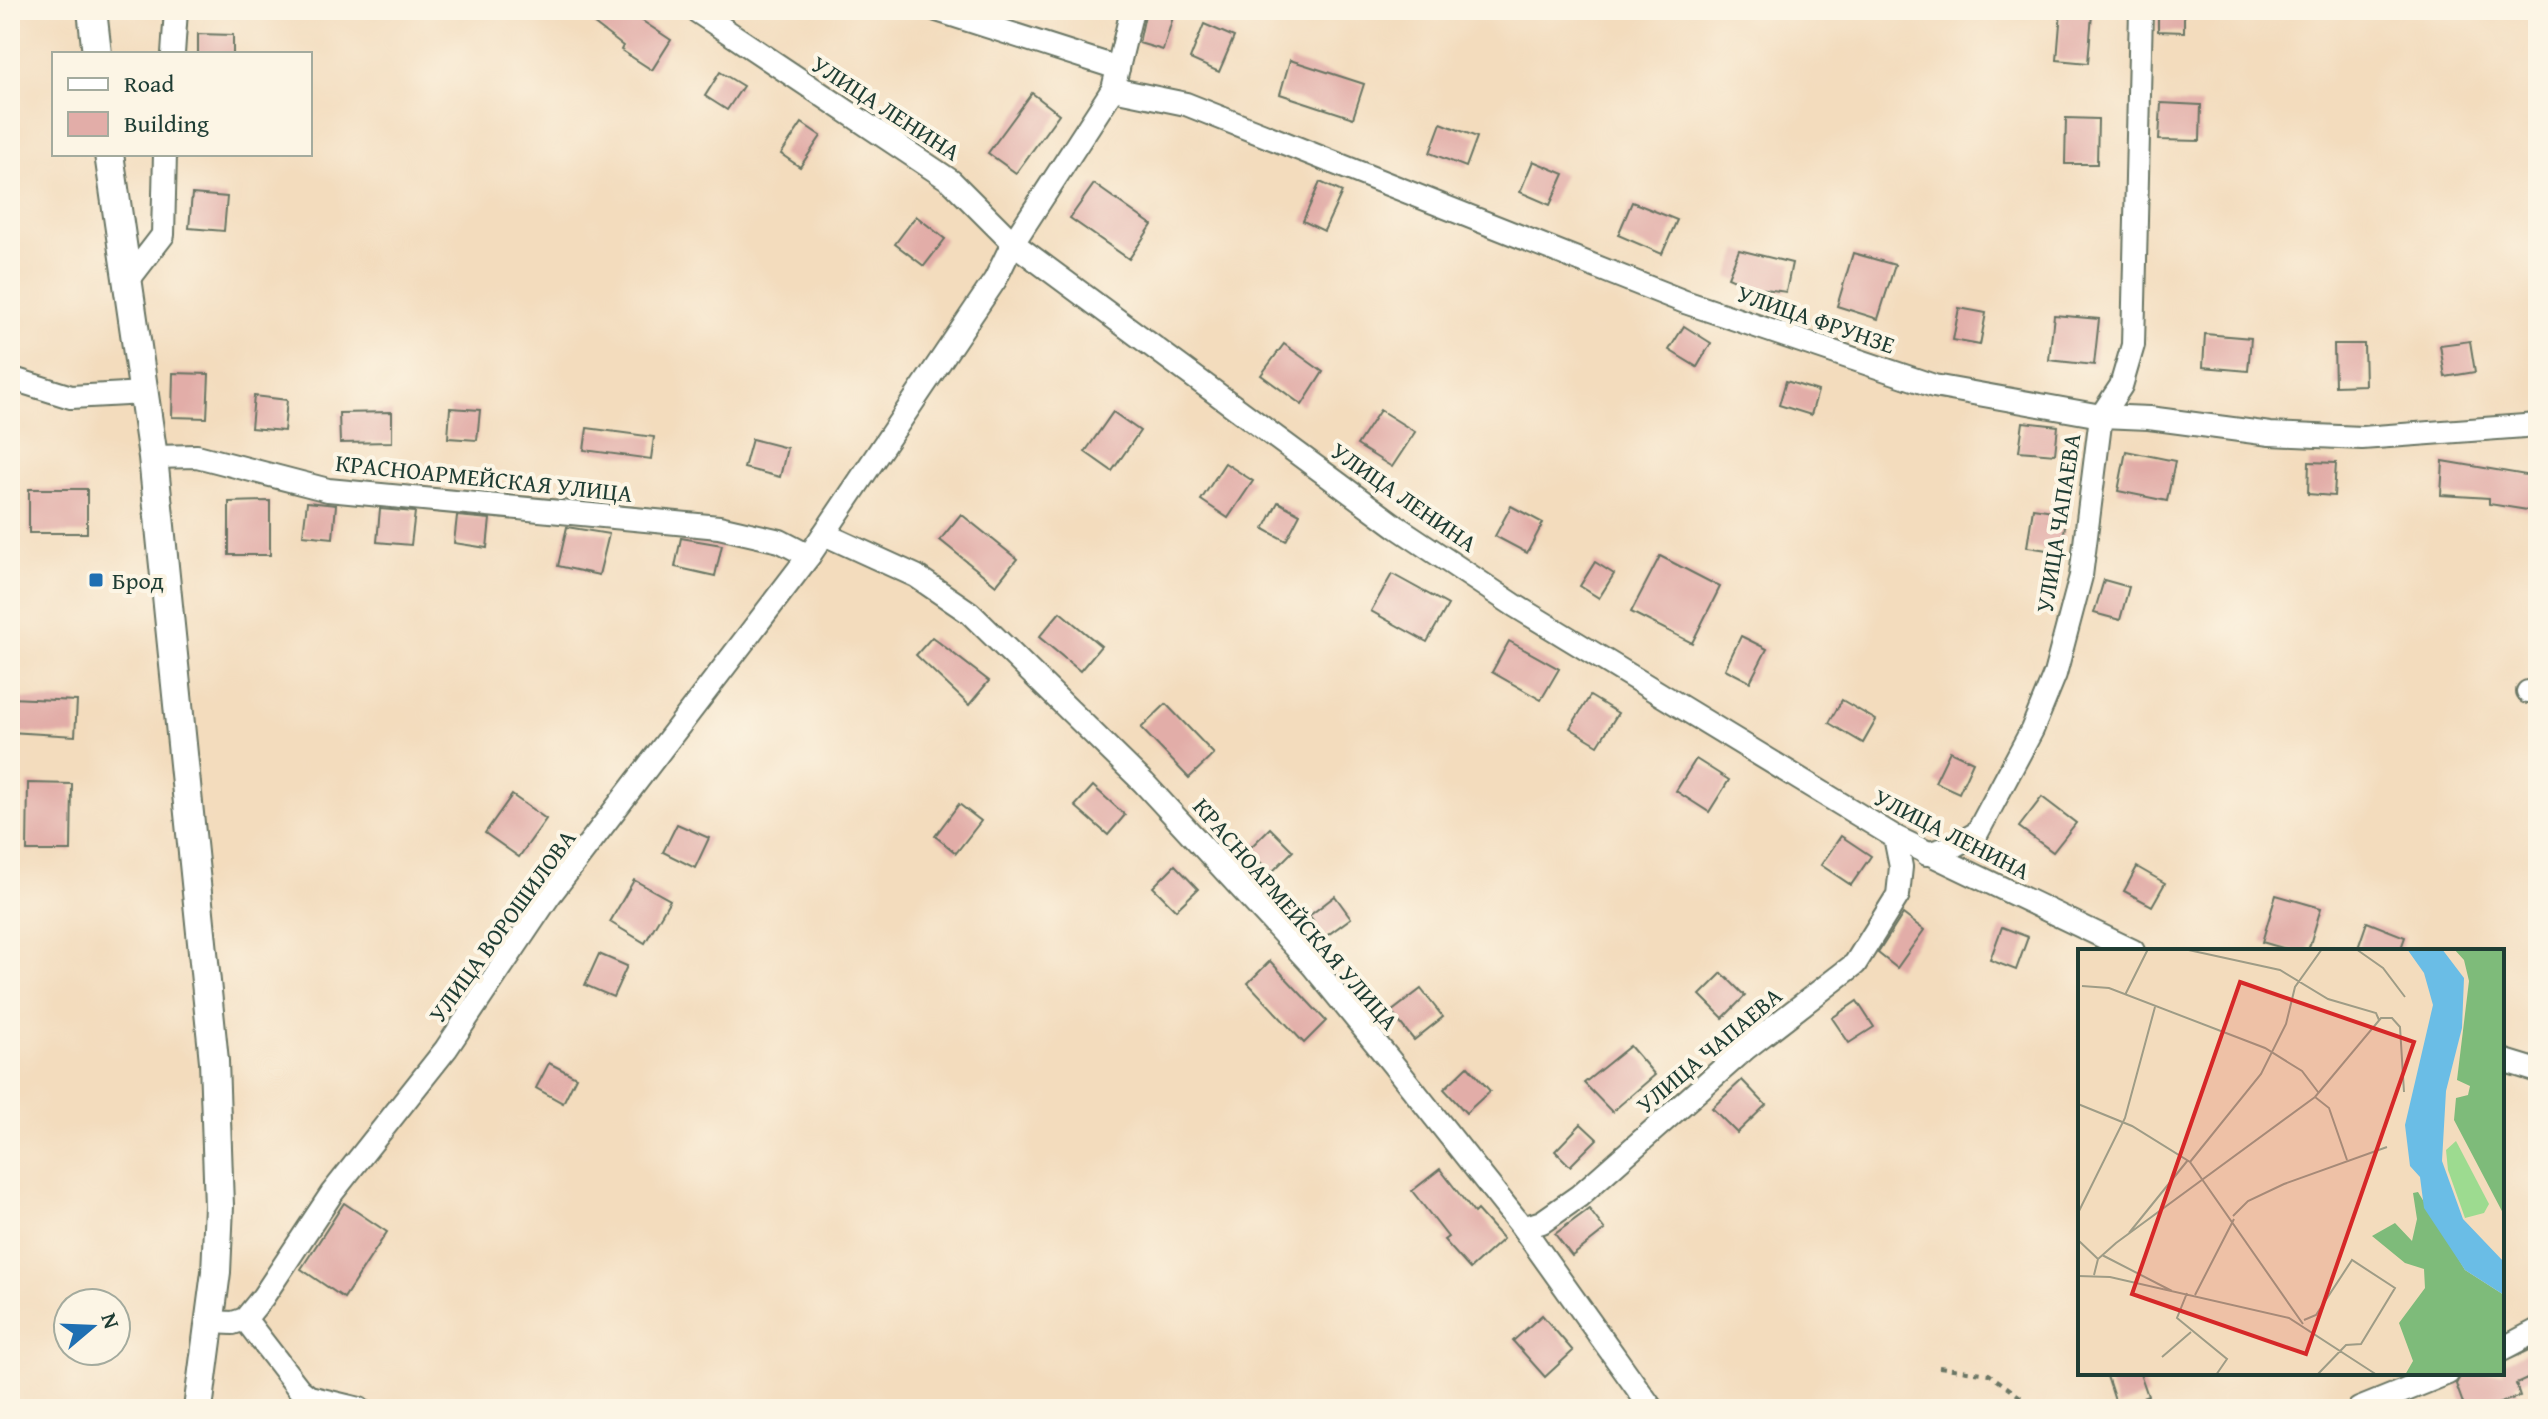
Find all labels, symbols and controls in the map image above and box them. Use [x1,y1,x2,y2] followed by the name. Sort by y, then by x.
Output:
[805,47,968,170] street label: УЛИЦА ЛЕНИНА
[52,52,312,156] legend
[124,66,174,101] text: Road
[124,106,209,141] text: Building
[1732,276,1900,362] street label: УЛИЦА ФРУНЗЕ
[2027,430,2090,615] street label: УЛИЦА ЧАПАЕВА
[1324,434,1485,561] street label: УЛИЦА ЛЕНИНА
[334,445,635,511] street label: КРАСНОАРМЕЙСКАЯ УЛИЦА
[112,563,164,598] place label: Брод
[87,571,105,589] marker: Брод
[1868,780,2037,889] street label: УЛИЦА ЛЕНИНА
[1185,790,1407,1038] street label: КРАСНОАРМЕЙСКАЯ УЛИЦА
[420,822,584,1030] street label: УЛИЦА ВОРОШИЛОВА
[2078,949,2504,1375] inset map
[1628,978,1790,1122] street label: УЛИЦА ЧАПАЕВА
[52,1287,132,1367] north arrow
[93,1308,129,1333] text: N

